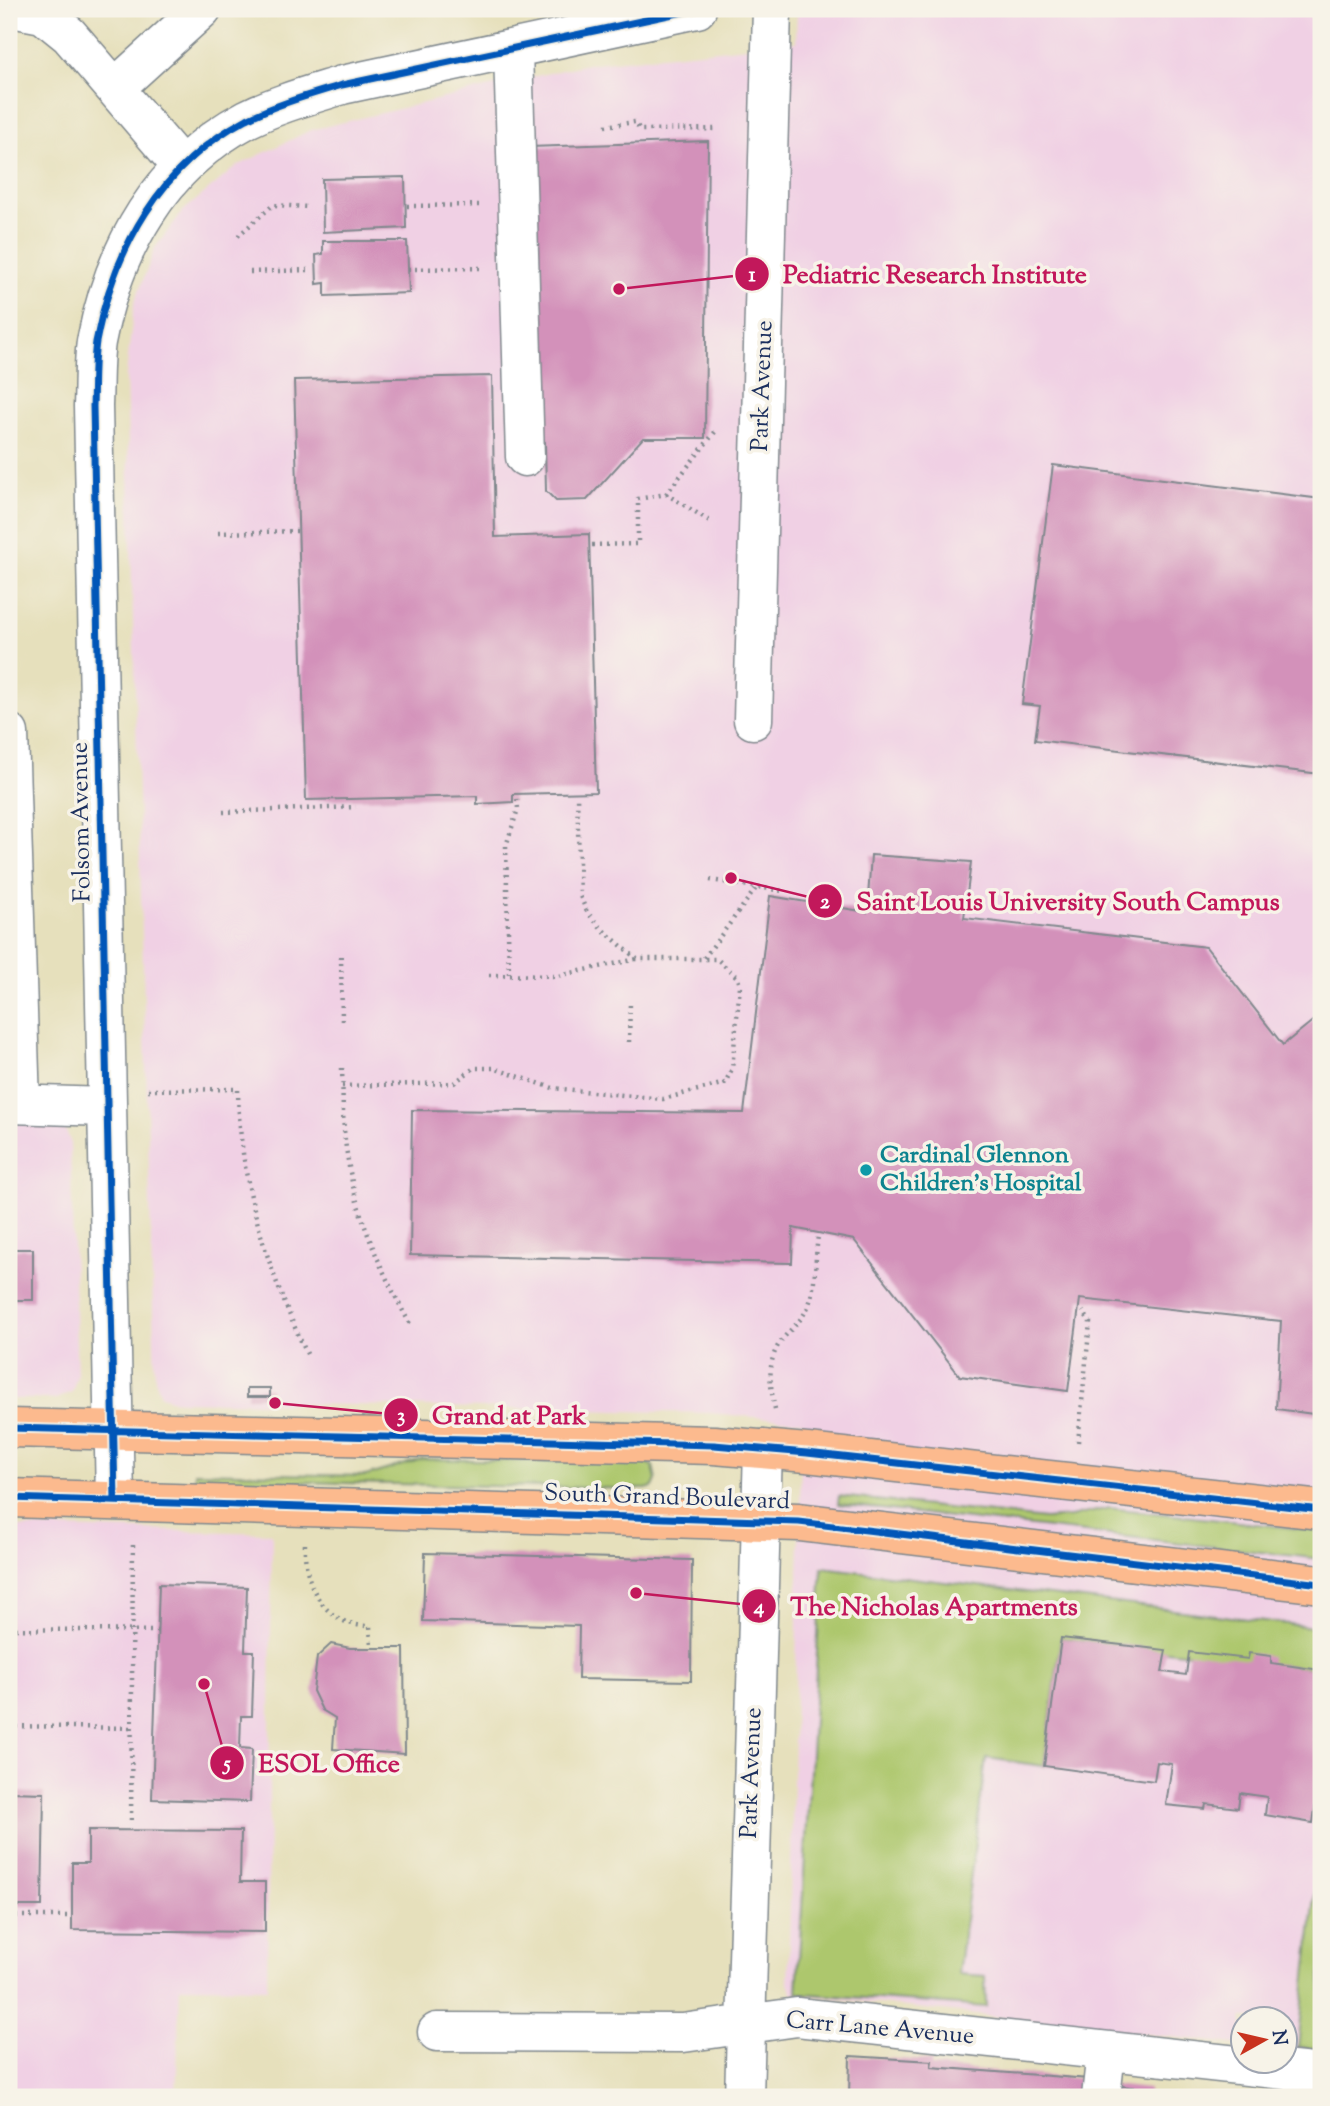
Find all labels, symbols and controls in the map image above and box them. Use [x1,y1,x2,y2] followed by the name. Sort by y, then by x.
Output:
[734,250,1101,297] callout: Pediatric Research Institute
[783,258,1087,295] text: Pediatric Research Institute
[748,261,756,291] text: 1
[744,320,782,452] street label: Park Avenue
[64,742,100,902] street label: Folsom Avenue
[807,877,1294,924] callout: Saint Louis University South Campus
[856,885,1280,922] text: Saint Louis University South Campus
[820,888,830,918] text: 2
[880,1139,1082,1201] place label: Cardinal Glennon Children's Hospital
[858,1162,874,1178] marker: Cardinal Glennon Children's Hospital
[383,1391,600,1438] callout: Grand at Park
[432,1399,587,1436] text: Grand at Park
[397,1402,405,1432] text: 3
[543,1477,791,1519] street label: South Grand Boulevard
[741,1583,1092,1630] callout: The Nicholas Apartments
[790,1590,1078,1627] text: The Nicholas Apartments
[753,1593,765,1623] text: 4
[733,1707,771,1839] street label: Park Avenue
[210,1739,414,1786] callout: ESOL Office
[258,1747,400,1784] text: ESOL Office
[221,1750,231,1780] text: 5
[784,2004,976,2054] street label: Carr Lane Avenue
[1228,2004,1298,2074] north arrow
[1264,2029,1293,2047] text: N

